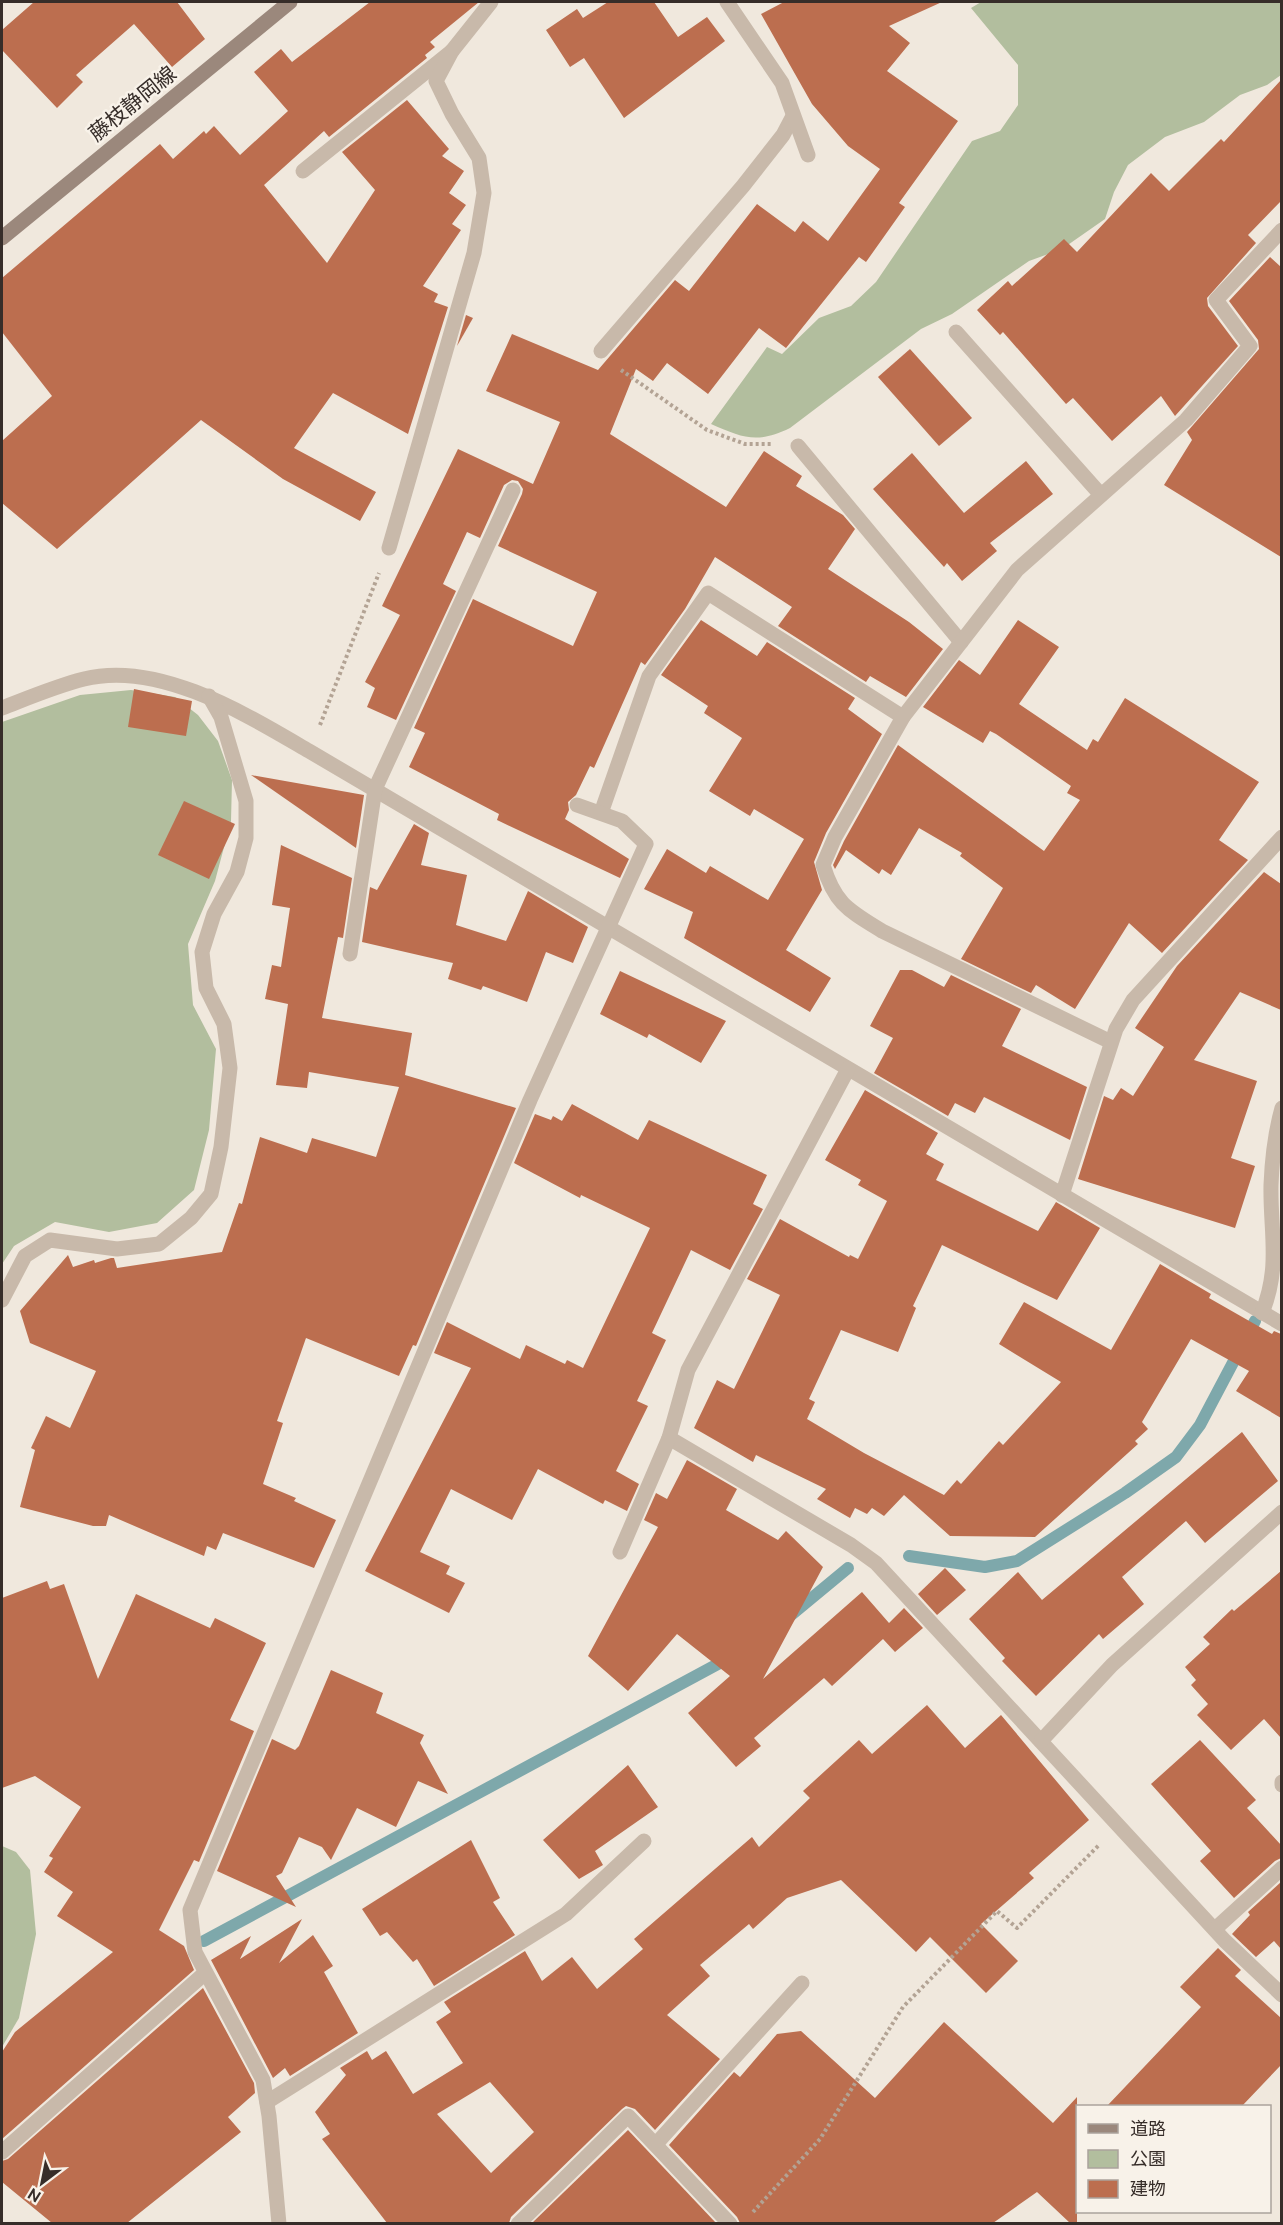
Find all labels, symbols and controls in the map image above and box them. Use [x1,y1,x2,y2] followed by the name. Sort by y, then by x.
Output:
[84,61,180,145] street label: 藤枝静岡線
[1076,2105,1271,2213] legend
[1130,2118,1166,2138] text: 道路
[1130,2148,1166,2168] text: 公園
[12,2153,72,2213] north arrow
[1130,2178,1166,2198] text: 建物
[24,2185,44,2207] text: N

